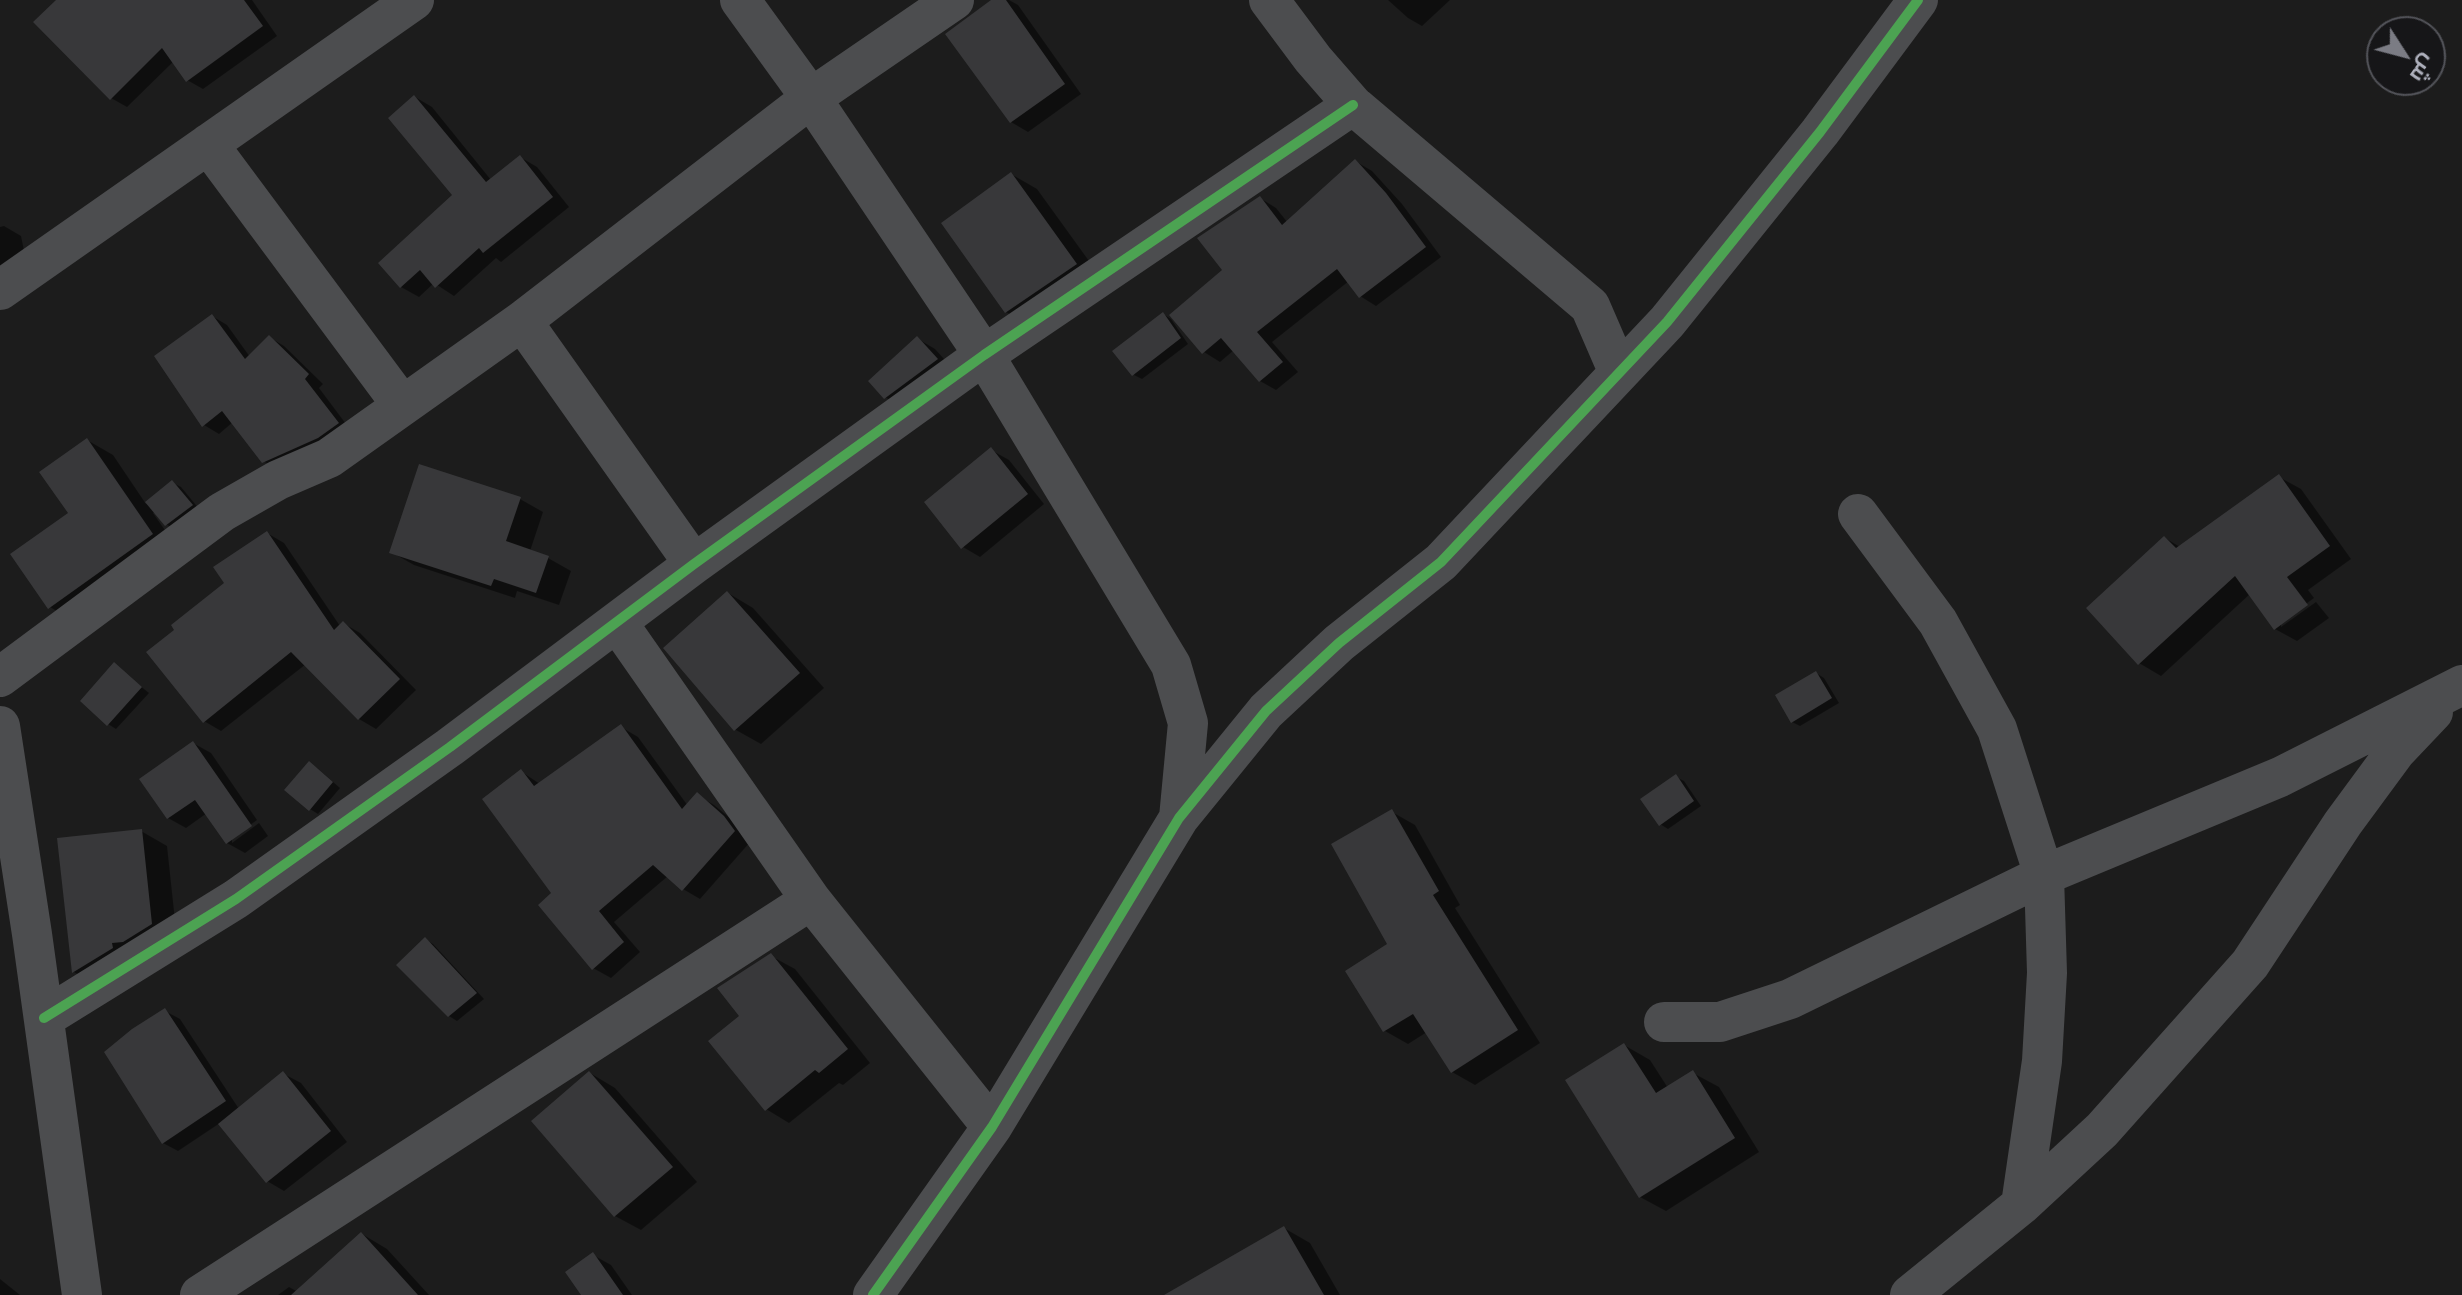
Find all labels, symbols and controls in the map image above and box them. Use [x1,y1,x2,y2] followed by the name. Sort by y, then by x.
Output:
[2366,16,2446,96] north arrow
[2402,48,2446,90] text: ش

